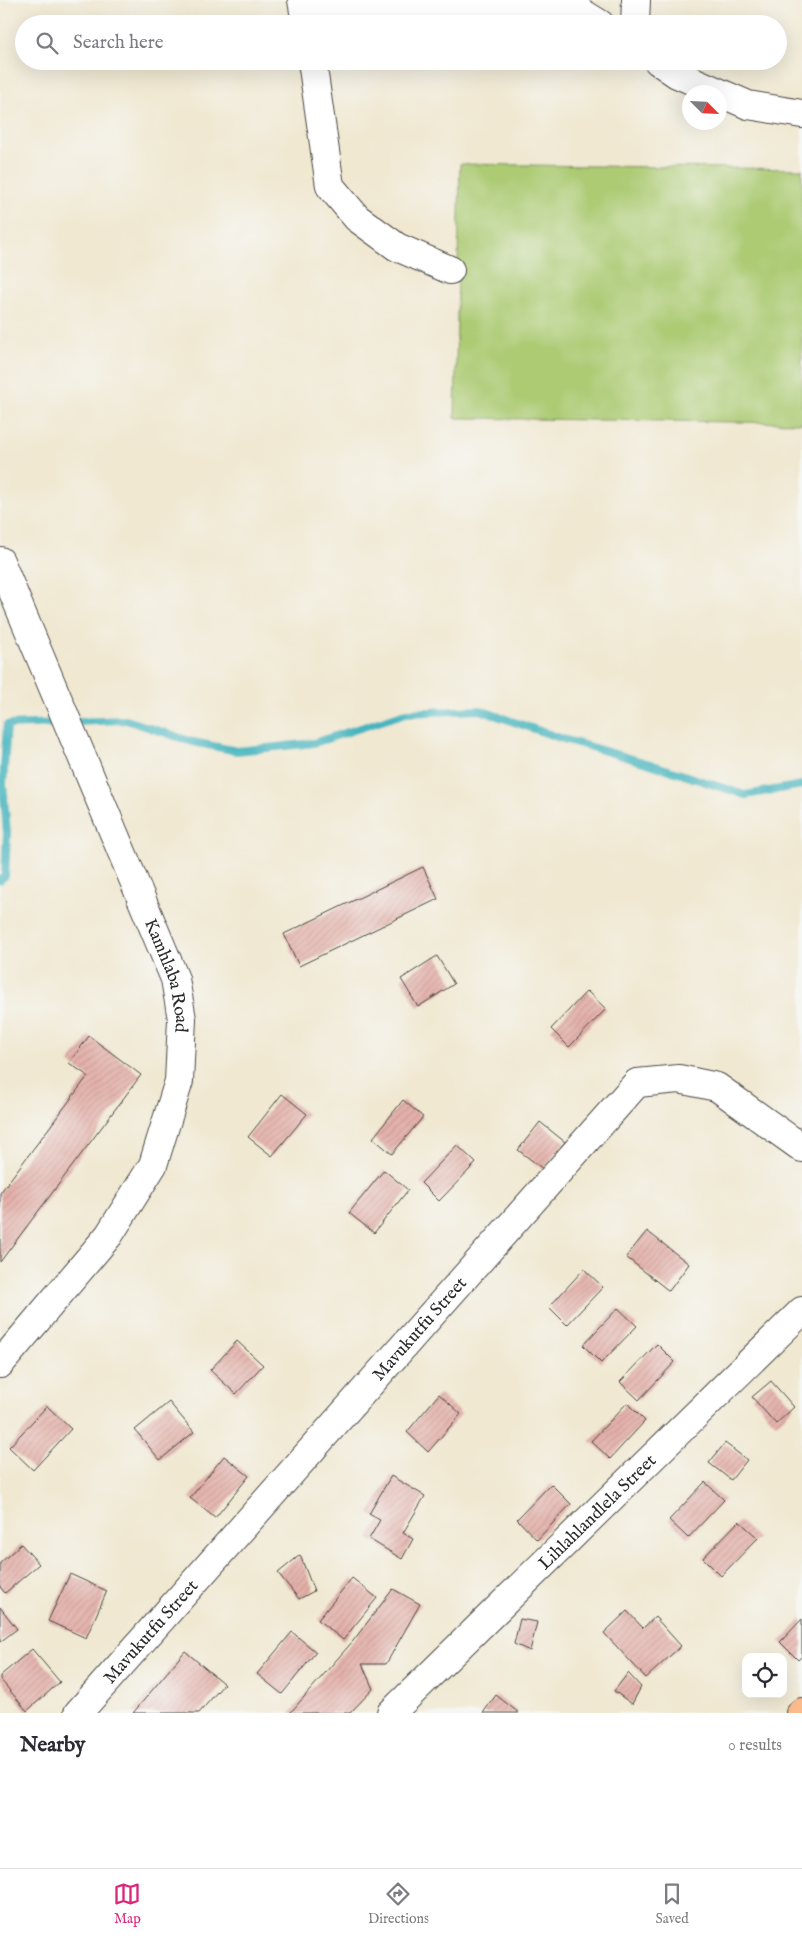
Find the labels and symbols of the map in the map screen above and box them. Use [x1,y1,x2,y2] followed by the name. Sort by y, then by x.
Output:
[682,85,727,130] north arrow
[138,915,192,1034] street label: Kamhlaba Road
[368,1273,473,1386] street label: Mavukutfu Street
[534,1450,662,1575] street label: Lihlahlandlela Street
[99,1576,204,1689] street label: Mavukutfu Street

